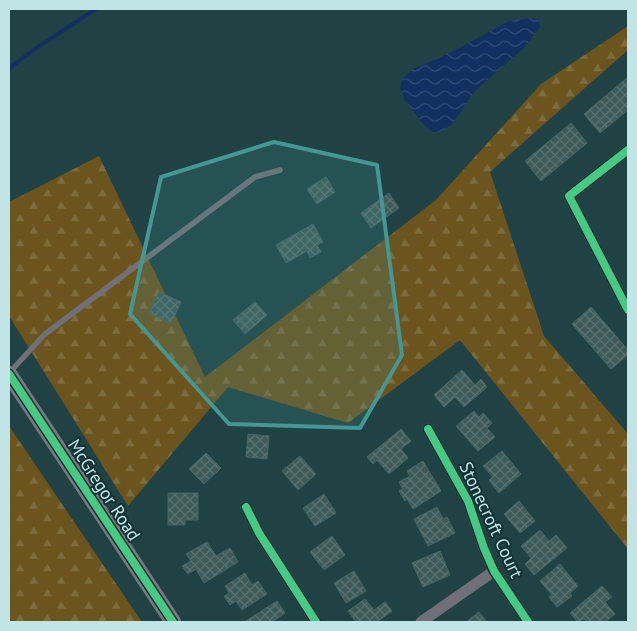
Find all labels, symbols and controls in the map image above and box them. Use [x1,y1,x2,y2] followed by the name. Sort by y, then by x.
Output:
[63,434,146,545] street label: McGregor Road
[454,458,528,582] street label: Stonecroft Court

